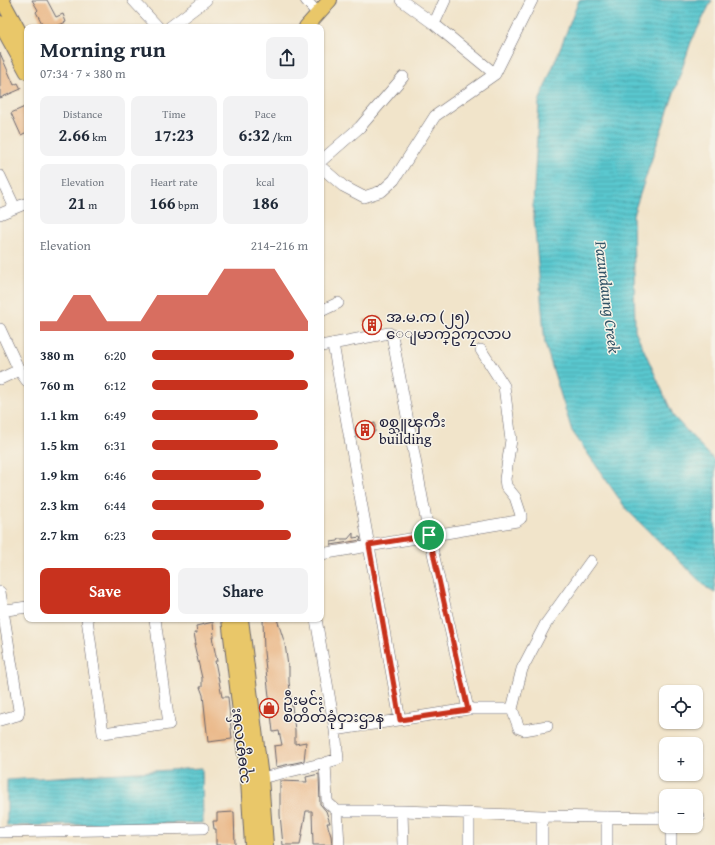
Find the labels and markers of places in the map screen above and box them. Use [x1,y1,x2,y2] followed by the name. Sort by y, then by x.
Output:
[386,306,511,346] place label: အ.မ.က (၂၅) ေျမာက္ဥကၠလာပ
[361,314,383,336] building icon: အ.မ.က (၂၅) ေျမာက္ဥကၠလာပ
[379,411,446,449] place label: စစ္သူၾကီး building
[354,419,376,441] building icon: စစ္သူၾကီး building
[412,518,446,552] pin
[283,689,384,729] place label: ဦးမင်း စတိတ်ခုံငှားဌာန
[258,697,280,719] shop icon: ဦးမင်း စတိတ်ခုံငှားဌာန

